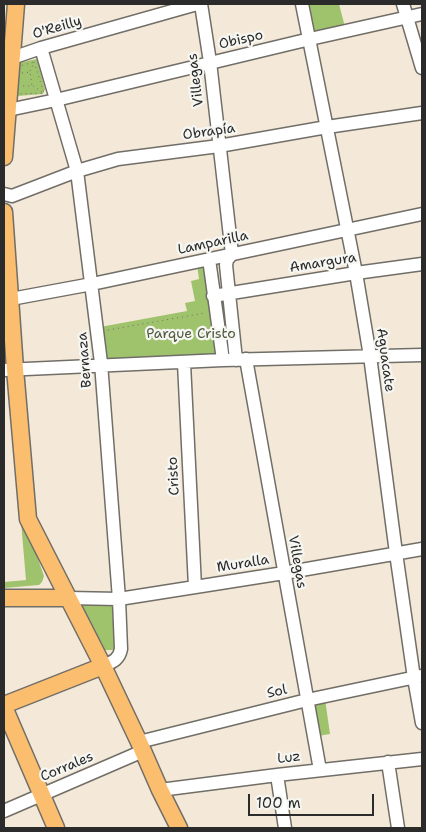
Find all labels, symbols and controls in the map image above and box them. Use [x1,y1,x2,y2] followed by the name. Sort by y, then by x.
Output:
[31,13,83,43] street label: O'Reilly
[217,27,265,53] street label: Obispo
[184,52,208,108] street label: Villegas
[182,120,236,144] street label: Obrapía
[176,227,250,259] street label: Lamparilla
[288,249,358,277] street label: Amargura
[146,326,236,342] park label: Parque Cristo
[372,327,398,393] street label: Aguacate
[74,331,96,389] street label: Bernaza
[165,456,183,496] street label: Cristo
[284,534,310,590] street label: Villegas
[216,552,270,576] street label: Muralla
[265,682,289,702] street label: Sol
[38,748,96,786] street label: Corrales
[276,748,302,768] street label: Luz
[251,784,377,816] scale bar
[256,793,301,813] text: 100 m

